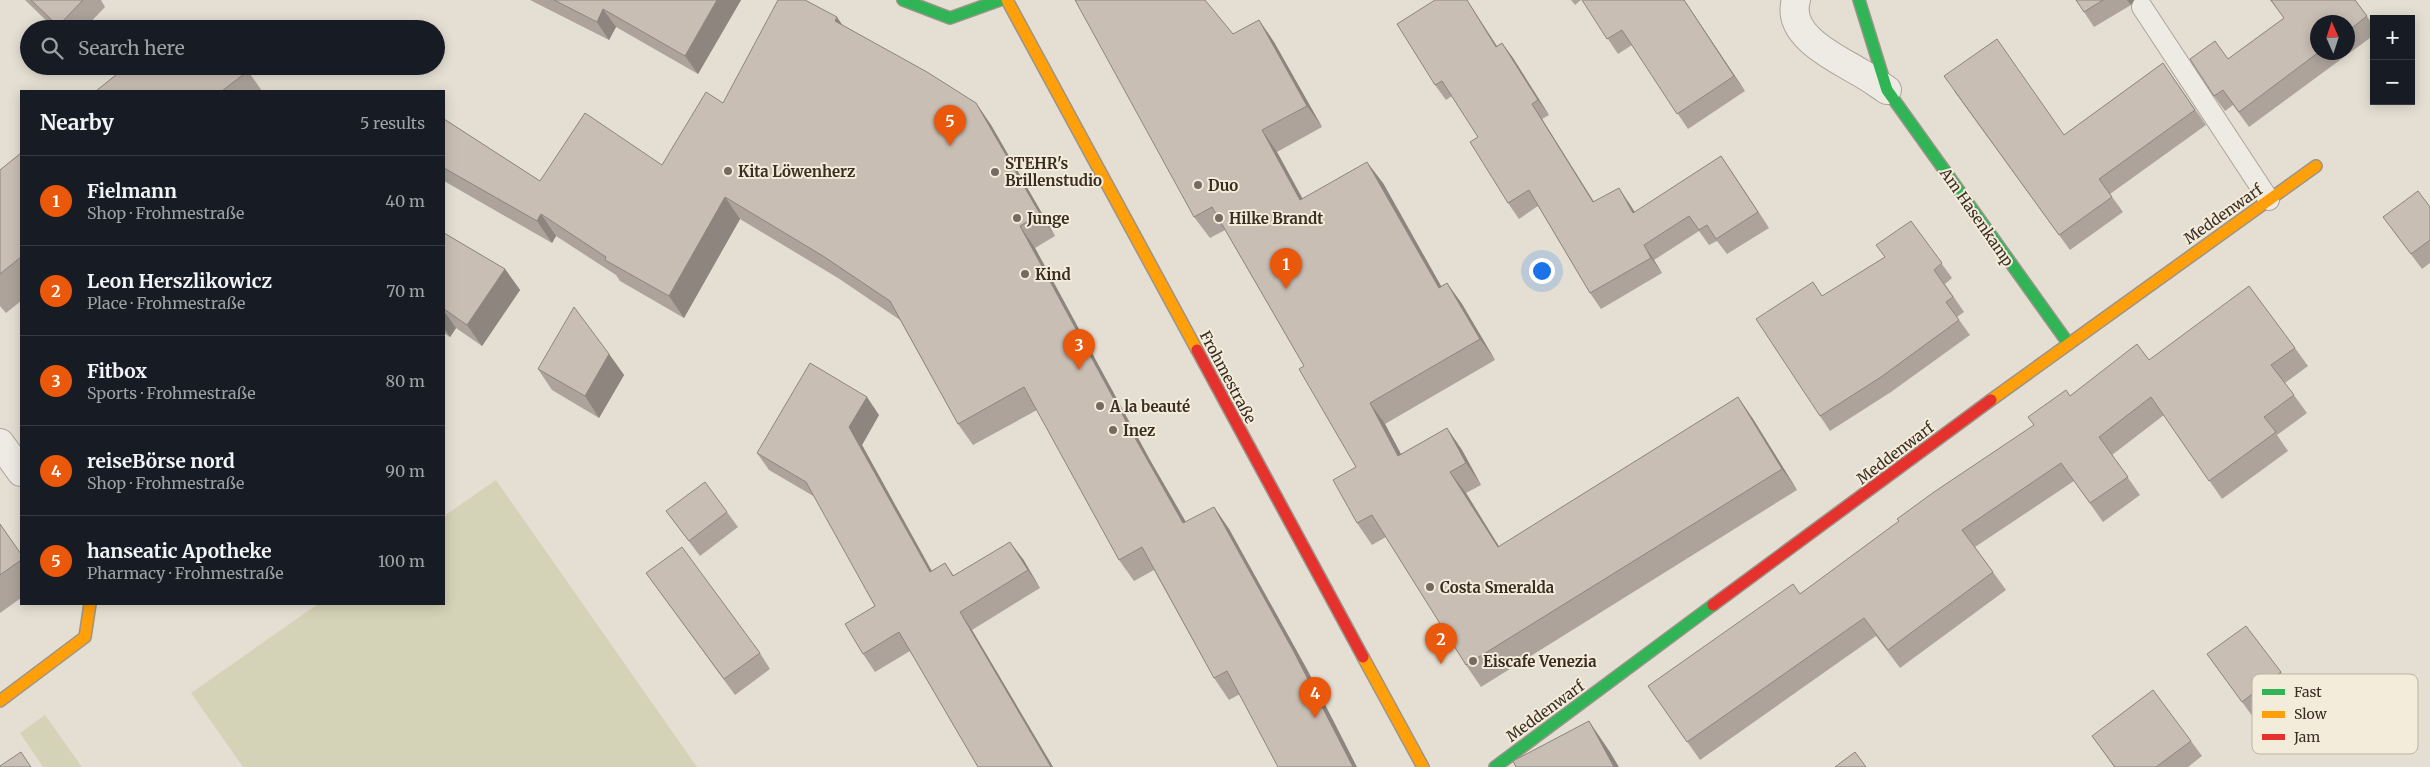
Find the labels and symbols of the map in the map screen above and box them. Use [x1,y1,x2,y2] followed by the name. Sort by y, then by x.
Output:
[2310,15,2355,60] north arrow
[934,105,966,146] pin: 5
[1005,154,1102,190] place label: STEHR's Brillenstudio
[738,162,855,181] place label: Kita Löwenherz
[1935,163,2018,270] street label: Am Hasenkamp
[722,165,734,177] marker: Kita Löwenherz
[989,166,1001,178] marker: STEHR's Brillenstudio
[1208,176,1238,195] place label: Duo
[1192,179,1204,191] marker: Duo
[2180,179,2267,248] street label: Meddenwarf
[1026,209,1069,228] place label: Junge
[1229,209,1323,228] place label: Hilke Brandt
[1011,212,1023,224] marker: Junge
[1213,212,1225,224] marker: Hilke Brandt
[1270,248,1302,289] pin: 1
[1529,258,1555,284] your location
[1035,265,1071,284] place label: Kind
[1019,268,1031,280] marker: Kind
[1196,327,1260,427] street label: Frohmestraße
[1063,329,1095,370] pin: 3
[1109,397,1190,416] place label: A la beauté
[1094,400,1106,412] marker: A la beauté
[1853,417,1938,488] street label: Meddenwarf
[1123,421,1155,440] place label: Inez
[1107,424,1119,436] marker: Inez
[1440,578,1555,597] place label: Costa Smeralda
[1424,581,1436,593] marker: Costa Smeralda
[1425,623,1457,664] pin: 2
[1483,652,1597,671] place label: Eiscafe Venezia
[1467,655,1479,667] marker: Eiscafe Venezia
[2252,674,2418,754] legend
[1502,676,1589,746] street label: Meddenwarf
[1299,677,1331,718] pin: 4
[2294,683,2322,701] text: Fast
[2294,705,2327,723] text: Slow
[2293,728,2320,746] text: Jam

